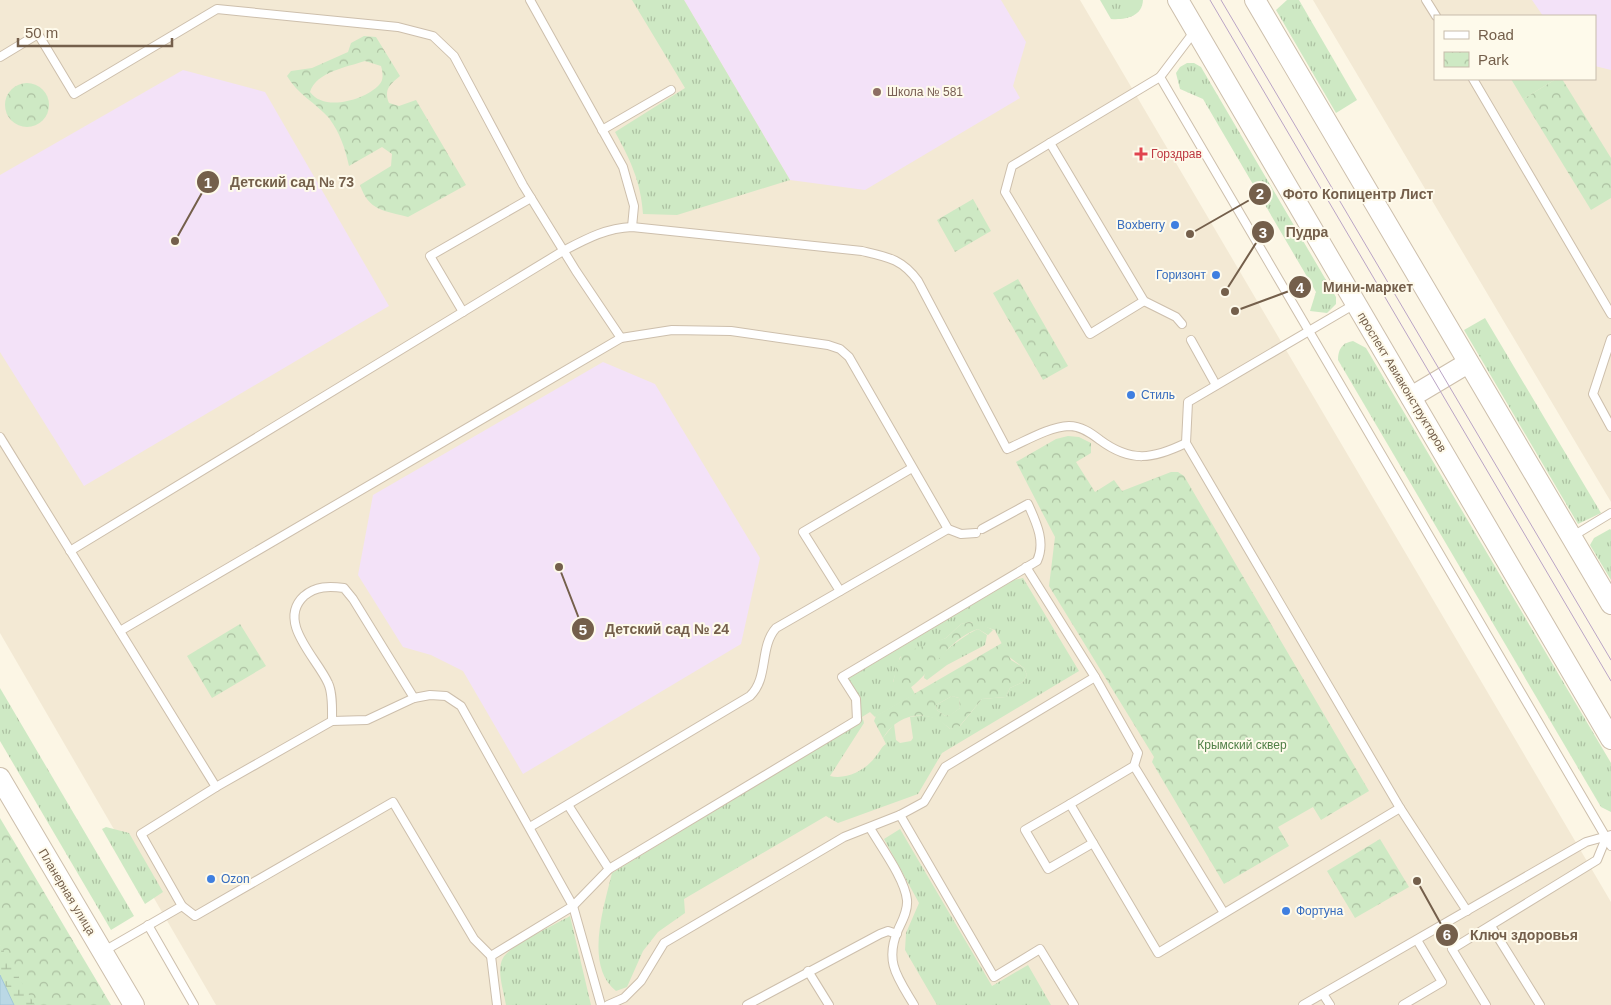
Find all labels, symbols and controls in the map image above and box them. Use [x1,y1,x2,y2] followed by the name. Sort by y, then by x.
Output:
[18,15,171,47] scale bar
[1434,15,1596,80] legend
[25,24,58,41] text: 50 m
[1478,26,1514,43] text: Road
[1478,51,1509,68] text: Park
[887,85,963,99] place label: Школа № 581
[871,86,883,98] marker: Школа № 581
[1151,147,1202,161] place label: Горздрав
[1135,148,1147,160] marker: Горздрав
[195,168,364,197] callout: Детский сад № 73
[204,174,212,191] text: 1
[230,174,354,190] text: Детский сад № 73
[1248,179,1443,208] callout: Фото Копицентр Лист
[1256,185,1264,202] text: 2
[1283,186,1433,202] text: Фото Копицентр Лист
[1117,218,1165,232] place label: Boxberry
[1250,218,1338,247] callout: Пудра
[1169,219,1181,231] marker: Boxberry
[1259,224,1267,241] text: 3
[1286,224,1329,240] text: Пудра
[1156,268,1206,282] place label: Горизонт
[1210,269,1222,281] marker: Горизонт
[1288,273,1423,302] callout: Мини-маркет
[1296,279,1305,296] text: 4
[1323,279,1413,295] text: Мини-маркет
[1355,309,1449,455] street label: проспект Авиаконструкторов
[1141,388,1175,402] place label: Стиль
[1125,389,1137,401] marker: Стиль
[570,615,739,644] callout: Детский сад № 24
[579,621,587,638] text: 5
[605,621,729,637] text: Детский сад № 24
[1197,738,1287,752] park label: Крымский сквер
[36,846,99,938] street label: Планерная улица
[221,872,250,886] place label: Ozon
[205,873,217,885] marker: Ozon
[1296,904,1343,918] place label: Фортуна
[1280,905,1292,917] marker: Фортуна
[1435,920,1588,949] callout: Ключ здоровья
[1443,926,1451,943] text: 6
[1470,927,1578,943] text: Ключ здоровья

